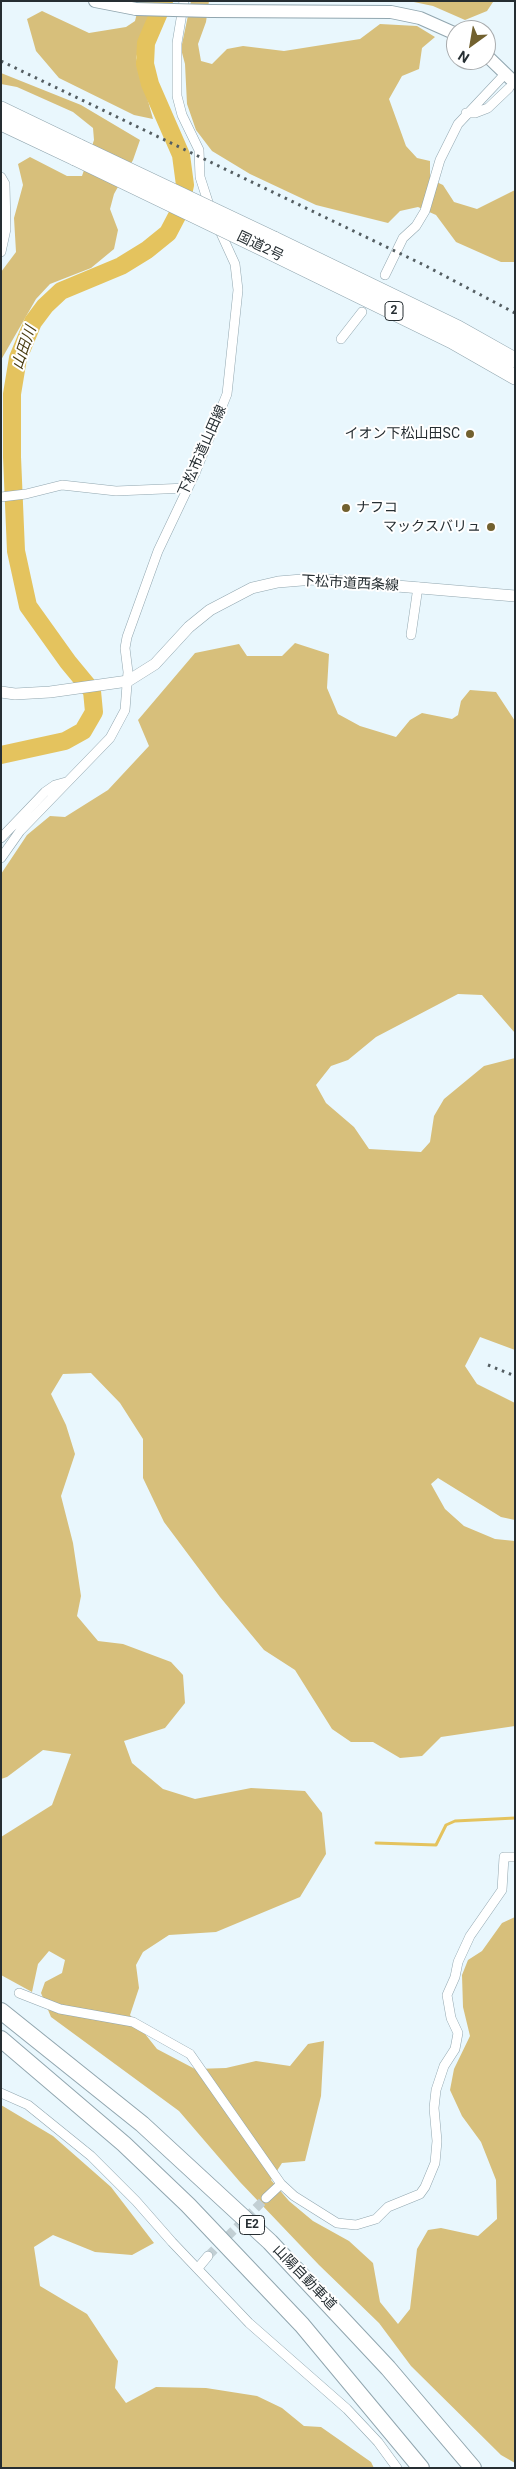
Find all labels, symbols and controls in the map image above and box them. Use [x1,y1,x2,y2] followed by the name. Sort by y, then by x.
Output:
[446,20,496,70] north arrow
[455,47,472,66] text: N
[234,229,286,265] street label: 国道2号
[385,302,403,321] road number: 2
[9,324,41,372] water label: 山田川
[175,403,231,499] street label: 下松市道山田線
[345,426,460,442] place label: イオン下松山田SC
[464,428,476,440] marker: イオン下松山田SC
[356,500,398,516] place label: ナフコ
[340,502,352,514] marker: ナフコ
[383,519,481,535] place label: マックスバリュ
[485,521,497,533] marker: マックスバリュ
[301,573,399,595] street label: 下松市道西条線
[240,2216,264,2234] road number: E2
[269,2242,339,2314] street label: 山陽自動車道

